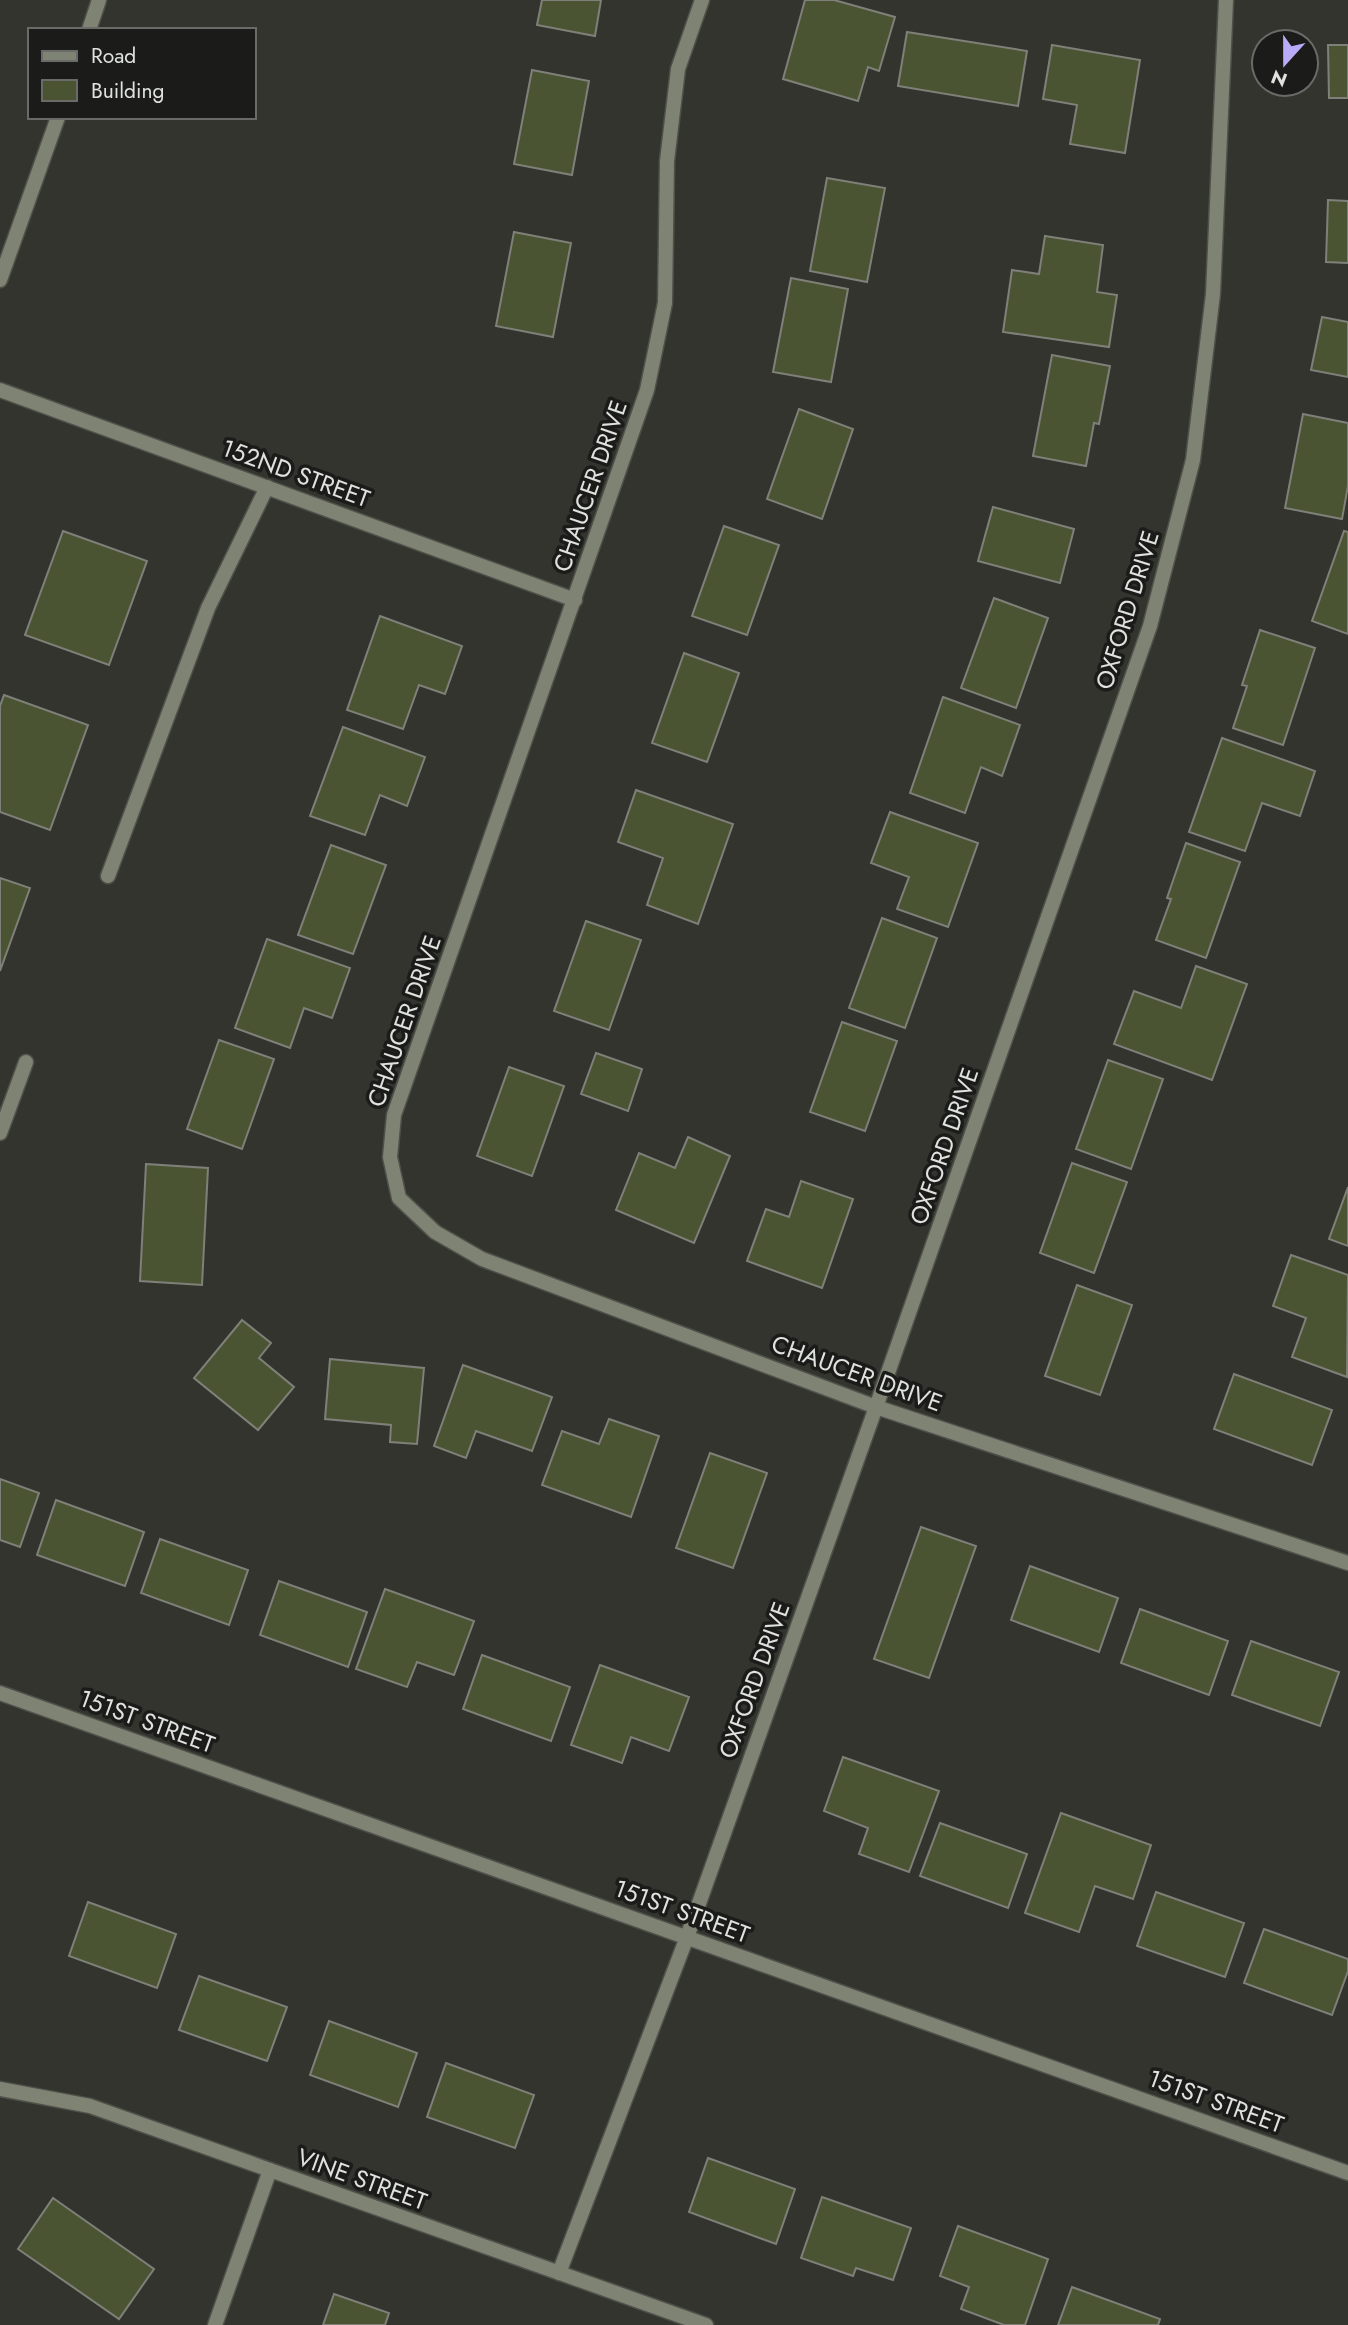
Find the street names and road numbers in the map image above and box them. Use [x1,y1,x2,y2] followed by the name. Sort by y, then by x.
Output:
[544,395,636,577] street label: CHAUCER DRIVE
[217,430,375,516] street label: 152ND STREET
[1086,526,1168,694] street label: OXFORD DRIVE
[358,930,450,1112] street label: CHAUCER DRIVE
[901,1063,987,1229] street label: OXFORD DRIVE
[767,1326,947,1420] street label: CHAUCER DRIVE
[709,1597,799,1763] street label: OXFORD DRIVE
[74,1680,220,1762] street label: 151ST STREET
[609,1870,755,1952] street label: 151ST STREET
[1143,2060,1289,2142] street label: 151ST STREET
[292,2139,432,2219] street label: VINE STREET

